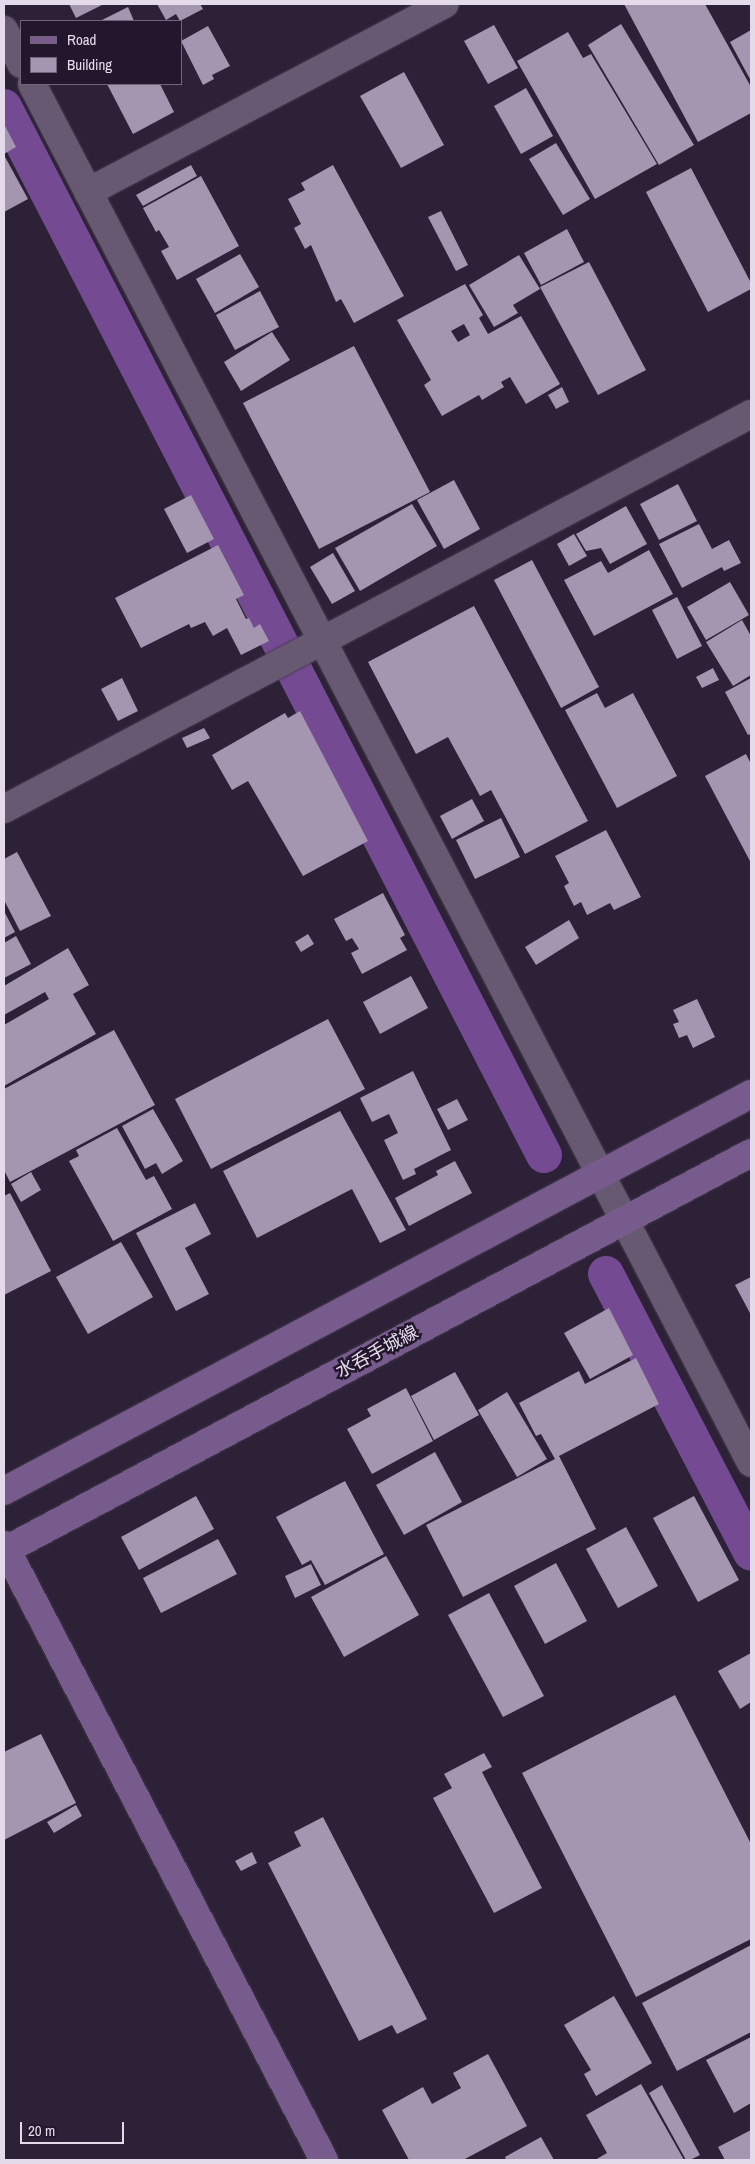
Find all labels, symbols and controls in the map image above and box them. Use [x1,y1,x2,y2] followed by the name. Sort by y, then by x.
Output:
[20,20,182,85] legend
[67,29,96,50] text: Road
[67,54,112,75] text: Building
[332,1321,422,1383] street label: 水呑手城線
[22,2112,126,2144] scale bar
[28,2120,55,2141] text: 20 m

